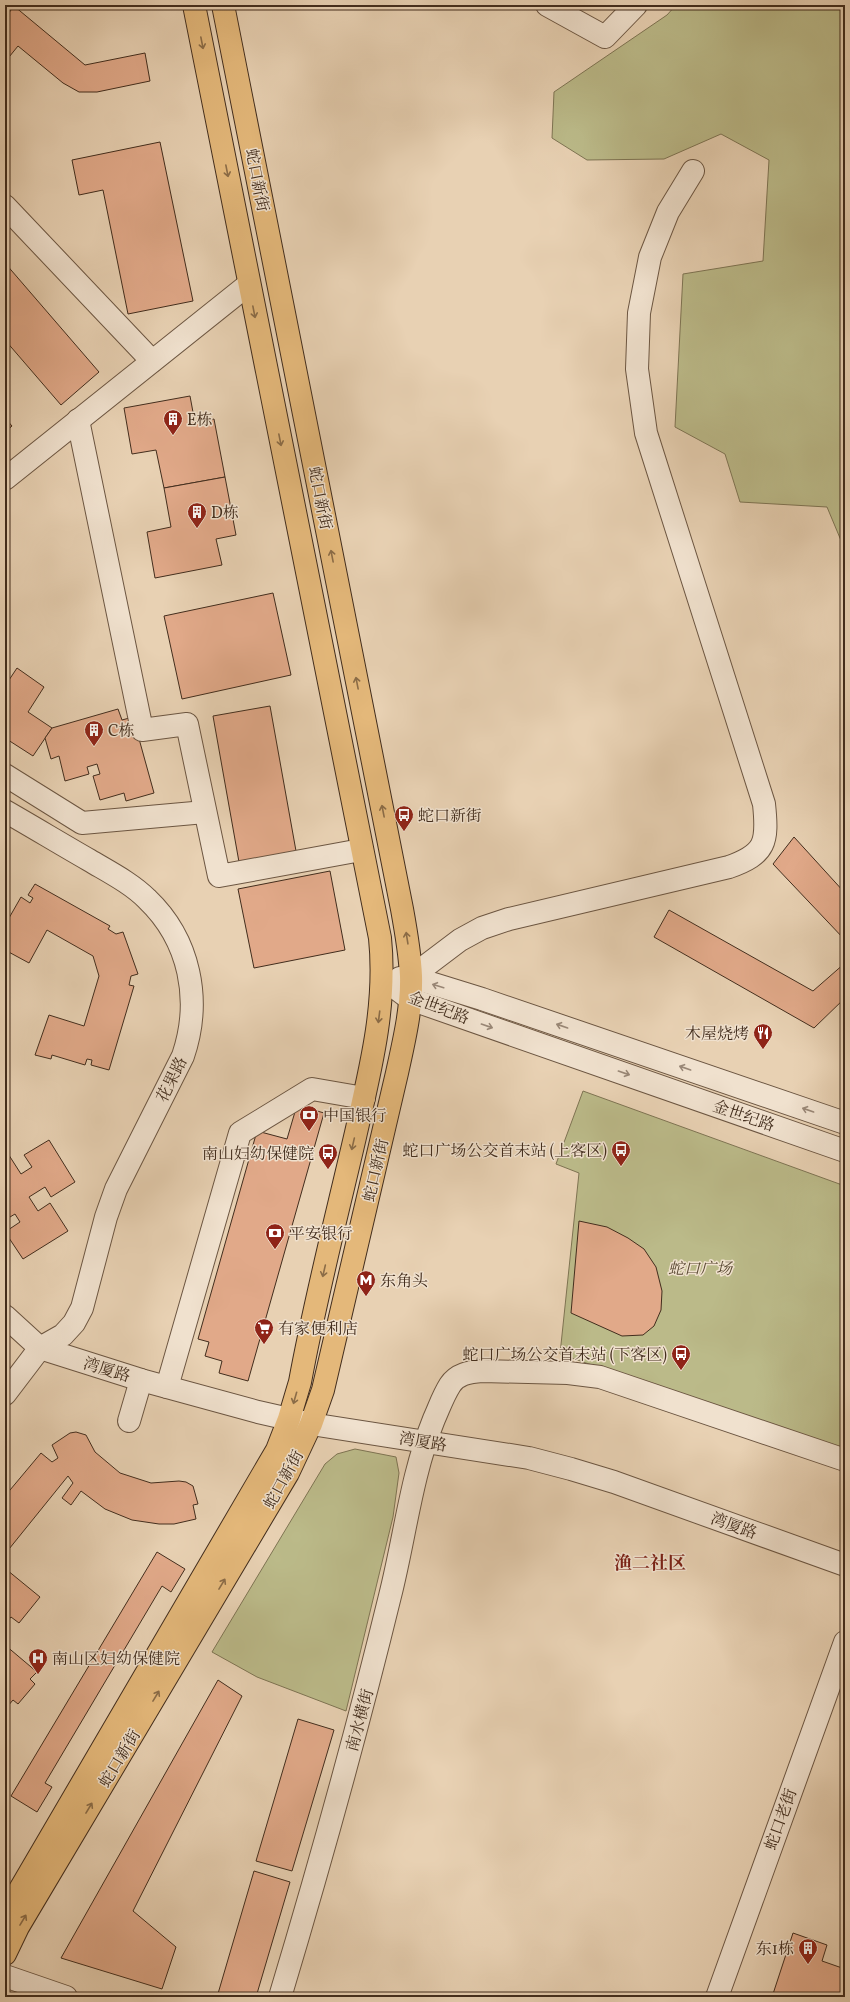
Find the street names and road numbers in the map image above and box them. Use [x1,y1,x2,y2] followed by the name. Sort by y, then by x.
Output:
[239,147,273,214] street label: 蛇口新街
[302,465,336,532] street label: 蛇口新街
[404,987,472,1031] street label: 金世纪路
[152,1053,193,1106] street label: 花果路
[710,1096,777,1138] street label: 金世纪路
[359,1137,395,1204] street label: 蛇口新街
[80,1353,133,1388] street label: 湾厦路
[397,1428,448,1458] street label: 湾厦路
[260,1447,310,1513] street label: 蛇口新街
[707,1508,760,1545] street label: 湾厦路
[342,1687,380,1754] street label: 南水横街
[95,1726,147,1792] street label: 蛇口新街
[761,1786,803,1854] street label: 蛇口老街

